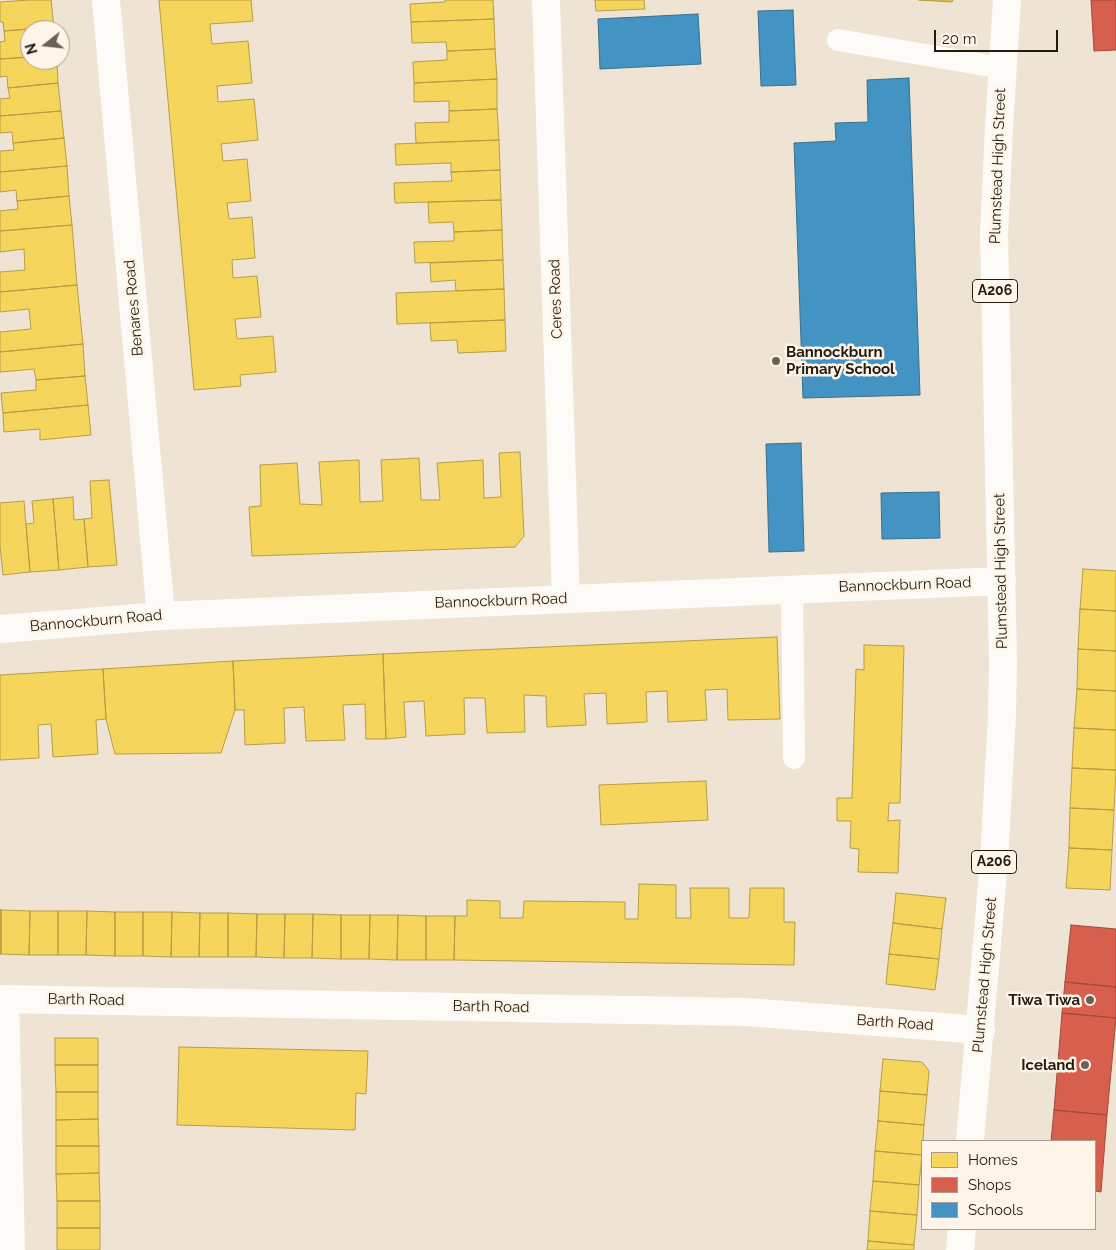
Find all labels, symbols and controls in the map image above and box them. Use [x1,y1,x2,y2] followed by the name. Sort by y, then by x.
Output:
[20,20,70,70] north arrow
[936,20,1060,52] scale bar
[942,30,977,48] text: 20 m
[22,42,41,56] text: N
[986,88,1010,244] street label: Plumstead High Street
[121,259,147,357] street label: Benares Road
[546,259,566,339] street label: Ceres Road
[972,280,1018,302] road number: A206
[786,343,895,378] place label: Bannockburn Primary School
[770,355,782,367] marker: Bannockburn Primary School
[991,493,1011,649] street label: Plumstead High Street
[838,574,972,596] street label: Bannockburn Road
[434,590,568,612] street label: Bannockburn Road
[29,606,163,636] street label: Bannockburn Road
[972,850,1016,874] road number: A206
[969,896,1001,1054] street label: Plumstead High Street
[47,990,125,1010] street label: Barth Road
[1008,991,1080,1009] place label: Tiwa Tiwa
[1084,994,1096,1006] marker: Tiwa Tiwa
[452,997,530,1017] street label: Barth Road
[856,1011,934,1035] street label: Barth Road
[1021,1056,1075,1074] place label: Iceland
[1079,1059,1091,1071] marker: Iceland
[921,1140,1096,1230] legend
[968,1151,1018,1169] text: Homes
[968,1176,1011,1194] text: Shops
[968,1201,1023,1219] text: Schools

